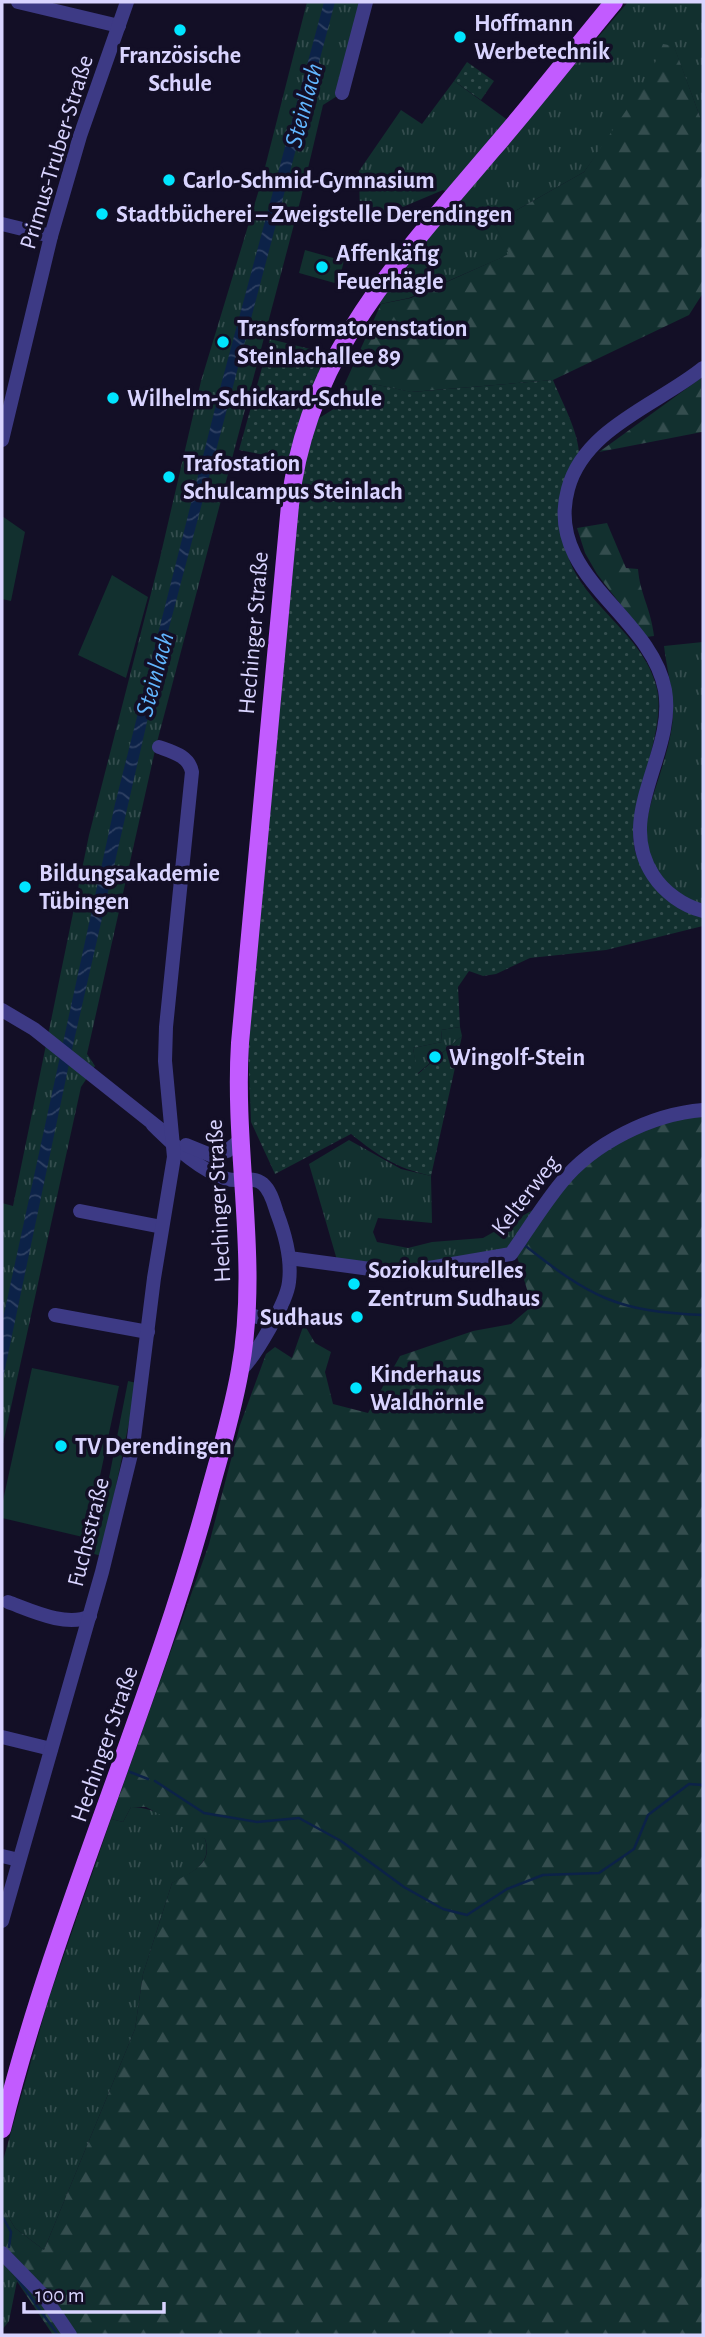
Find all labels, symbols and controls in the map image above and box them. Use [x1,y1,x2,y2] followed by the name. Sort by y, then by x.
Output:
[474,12,610,64] place label: Hoffmann Werbetechnik
[172,22,188,38] marker: Französische Schule
[452,29,468,45] marker: Hoffmann Werbetechnik
[119,44,241,96] place label: Französische Schule
[16,52,98,252] street label: Primus-Truber-Straße
[280,60,328,150] water label: Steinlach
[183,169,435,193] place label: Carlo-Schmid-Gymnasium
[161,172,177,188] marker: Carlo-Schmid-Gymnasium
[116,203,513,227] place label: Stadtbücherei – Zweigstelle Derendingen
[94,206,110,222] marker: Stadtbücherei – Zweigstelle Derendingen
[336,242,444,294] place label: Affenkäfig Feuerhägle
[314,259,330,275] marker: Affenkäfig Feuerhägle
[237,317,467,369] place label: Transformatorenstation Steinlachallee 89
[215,334,231,350] marker: Transformatorenstation Steinlachallee 89
[127,387,382,411] place label: Wilhelm-Schickard-Schule
[105,390,121,406] marker: Wilhelm-Schickard-Schule
[183,452,403,504] place label: Trafostation Schulcampus Steinlach
[161,469,177,485] marker: Trafostation Schulcampus Steinlach
[235,551,273,715] street label: Hechinger Straße
[131,629,179,719] water label: Steinlach
[39,862,220,914] place label: Bildungsakademie Tübingen
[17,879,33,895] marker: Bildungsakademie Tübingen
[449,1046,585,1070] place label: Wingolf-Stein
[427,1049,443,1065] marker: Wingolf-Stein
[203,1119,235,1283] street label: Hechinger Straße
[487,1151,564,1240] street label: Kelterweg
[368,1259,540,1311] place label: Soziokulturelles Zentrum Sudhaus
[346,1276,362,1292] marker: Soziokulturelles Zentrum Sudhaus
[260,1306,343,1330] place label: Sudhaus
[349,1309,365,1325] marker: Sudhaus
[370,1363,484,1415] place label: Kinderhaus Waldhörnle
[348,1380,364,1396] marker: Kinderhaus Waldhörnle
[75,1435,232,1459] place label: TV Derendingen
[53,1438,69,1454] marker: TV Derendingen
[64,1475,114,1589] street label: Fuchsstraße
[67,1663,143,1825] street label: Hechinger Straße
[24,2270,164,2314] scale bar
[35,2285,85,2306] text: 100 m

